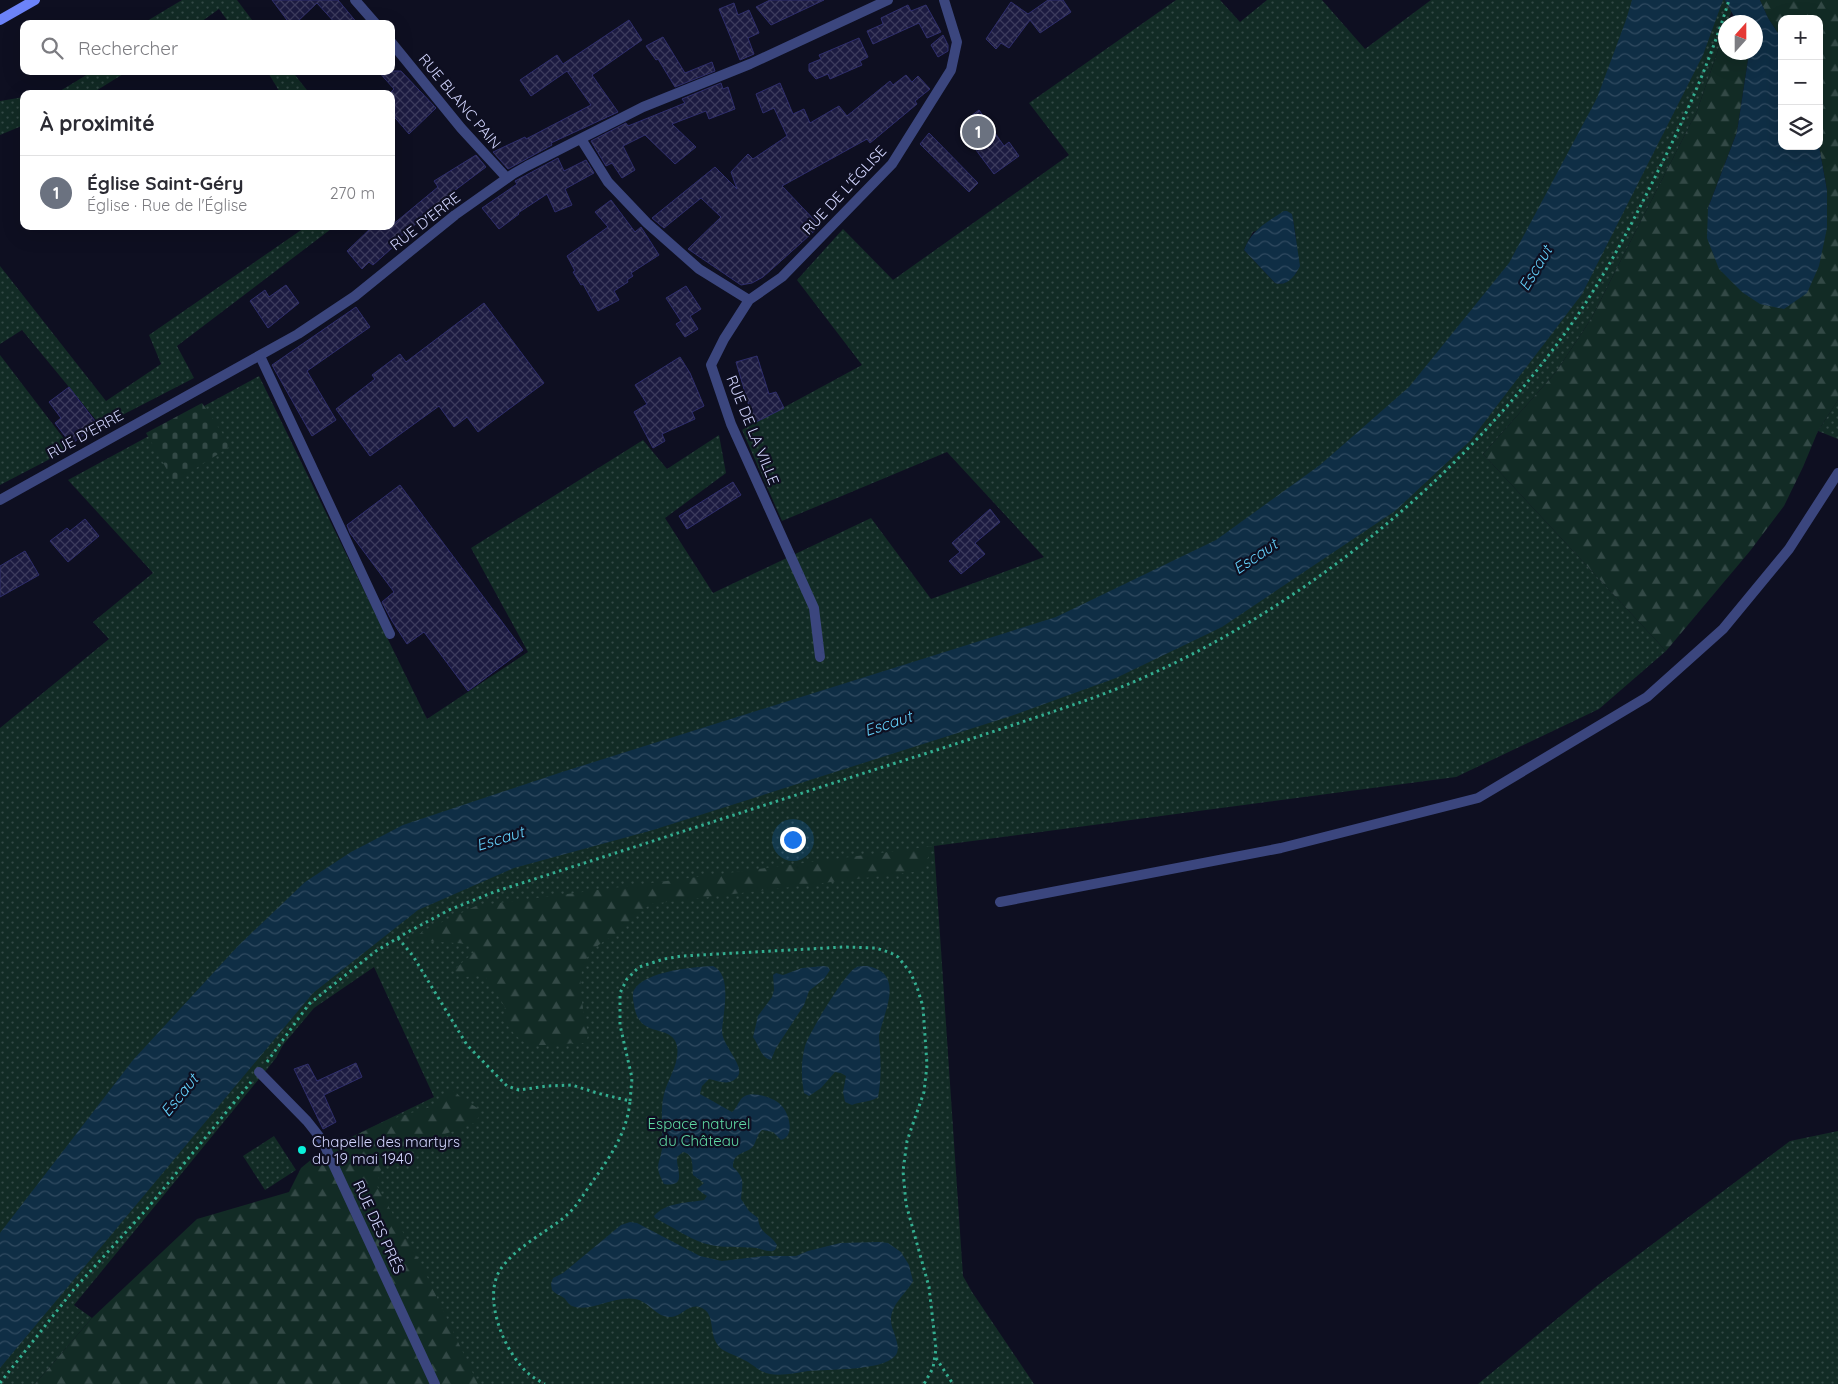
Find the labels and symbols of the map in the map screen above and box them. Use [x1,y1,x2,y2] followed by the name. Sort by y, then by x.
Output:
[1718,15,1763,60] north arrow
[415,50,505,152] street label: RUE BLANC PAIN
[962,113,994,151] pin: 1
[798,141,890,239] street label: RUE DE L'ÉGLISE
[386,188,464,254] street label: RUE D'ERRE
[1514,241,1557,294] water label: Escaut
[722,372,784,488] street label: RUE DE LA VILLE
[44,405,126,463] street label: RUE D'ERRE
[1229,533,1282,578] water label: Escaut
[862,705,916,740] water label: Escaut
[474,821,528,855] water label: Escaut
[780,827,806,853] your location
[156,1068,203,1120] water label: Escaut
[648,1114,750,1150] park label: Espace naturel du Château
[312,1132,460,1168] place label: Chapelle des martyrs du 19 mai 1940
[296,1144,308,1156] marker: Chapelle des martyrs du 19 mai 1940
[349,1177,409,1277] street label: RUE DES PRÉS

